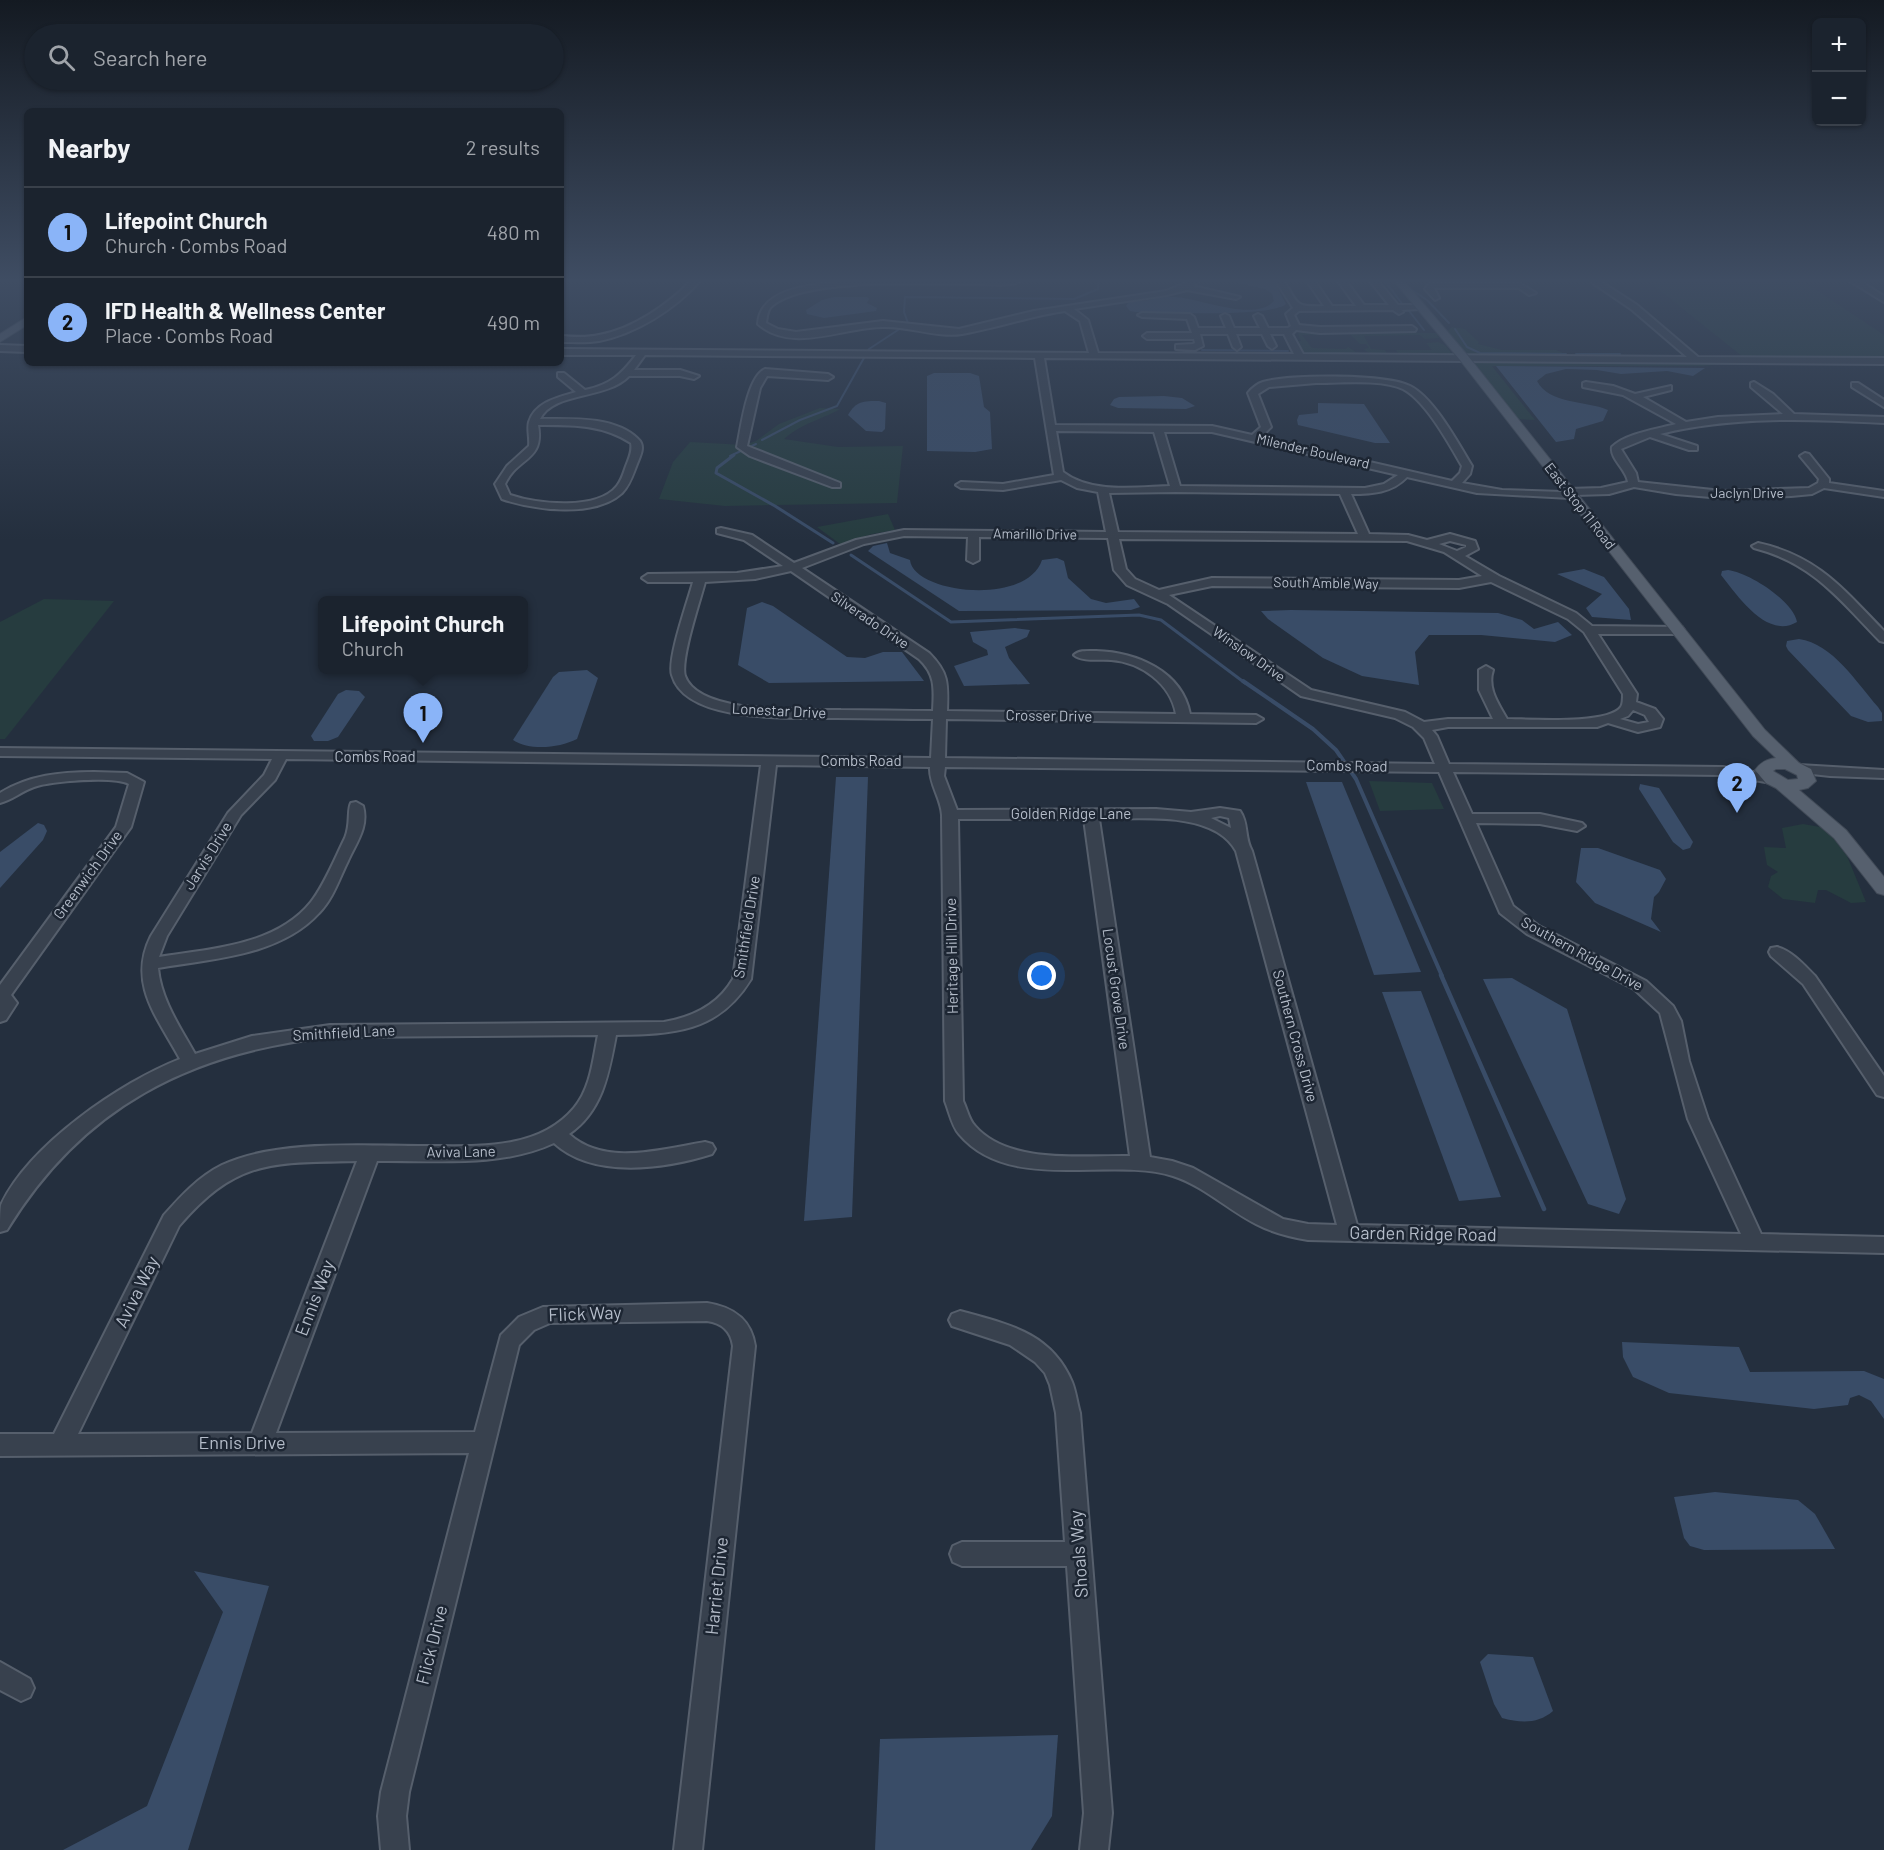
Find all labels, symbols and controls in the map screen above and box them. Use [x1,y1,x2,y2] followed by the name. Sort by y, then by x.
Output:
[1812,18,1866,126] map controls
[1812,18,1866,72] button: +
[24,24,564,90] search box
[45,41,78,74] icon: search
[93,44,207,70] text: Search here
[1812,72,1866,126] button: −
[48,132,130,163] text: Nearby
[466,135,540,159] text: 2 results
[105,207,268,233] text: Lifepoint Church
[64,220,71,244] text: 1
[487,220,540,244] text: 480 m
[105,233,288,257] text: Church · Combs Road
[105,297,385,323] text: IFD Health & Wellness Center
[62,310,73,334] text: 2
[487,310,540,334] text: 490 m
[105,323,273,347] text: Place · Combs Road
[1255,429,1371,472] street label: Milender Boulevard
[1541,459,1619,552] street label: East Stop 11 Road
[1710,484,1784,501] street label: Jaclyn Drive
[993,524,1077,543] street label: Amarillo Drive
[1273,573,1379,592] street label: South Amble Way
[828,587,912,652] street label: Silverado Drive
[318,596,528,674] popup
[342,610,504,636] text: Lifepoint Church
[1210,622,1289,685] street label: Winslow Drive
[342,636,404,660] text: Church
[404,694,442,743] pin: 1
[731,699,827,721] street label: Lonestar Drive
[1005,705,1093,725] street label: Crosser Drive
[334,747,416,765] street label: Combs Road
[820,751,902,769] street label: Combs Road
[1306,755,1388,775] street label: Combs Road
[1718,764,1756,813] pin: 2
[1011,804,1131,822] street label: Golden Ridge Lane
[179,818,235,893] street label: Jarvis Drive
[49,826,125,922] street label: Greenwich Drive
[729,874,763,980] street label: Smithfield Drive
[941,898,961,1014] street label: Heritage Hill Drive
[1518,912,1647,994] street label: Southern Ridge Drive
[1100,927,1134,1050] street label: Locust Grove Drive
[1027,961,1056,990] your location
[1270,968,1322,1104] street label: Southern Cross Drive
[292,1020,396,1044] street label: Smithfield Lane
[426,1141,496,1161] street label: Aviva Lane
[1349,1221,1497,1245] street label: Garden Ridge Road
[109,1252,163,1331] street label: Aviva Way
[290,1257,339,1339] street label: Ennis Way
[548,1301,622,1325] street label: Flick Way
[198,1431,286,1453] street label: Ennis Drive
[1064,1509,1092,1599] street label: Shoals Way
[700,1536,732,1636] street label: Harriet Drive
[411,1603,452,1687] street label: Flick Drive

